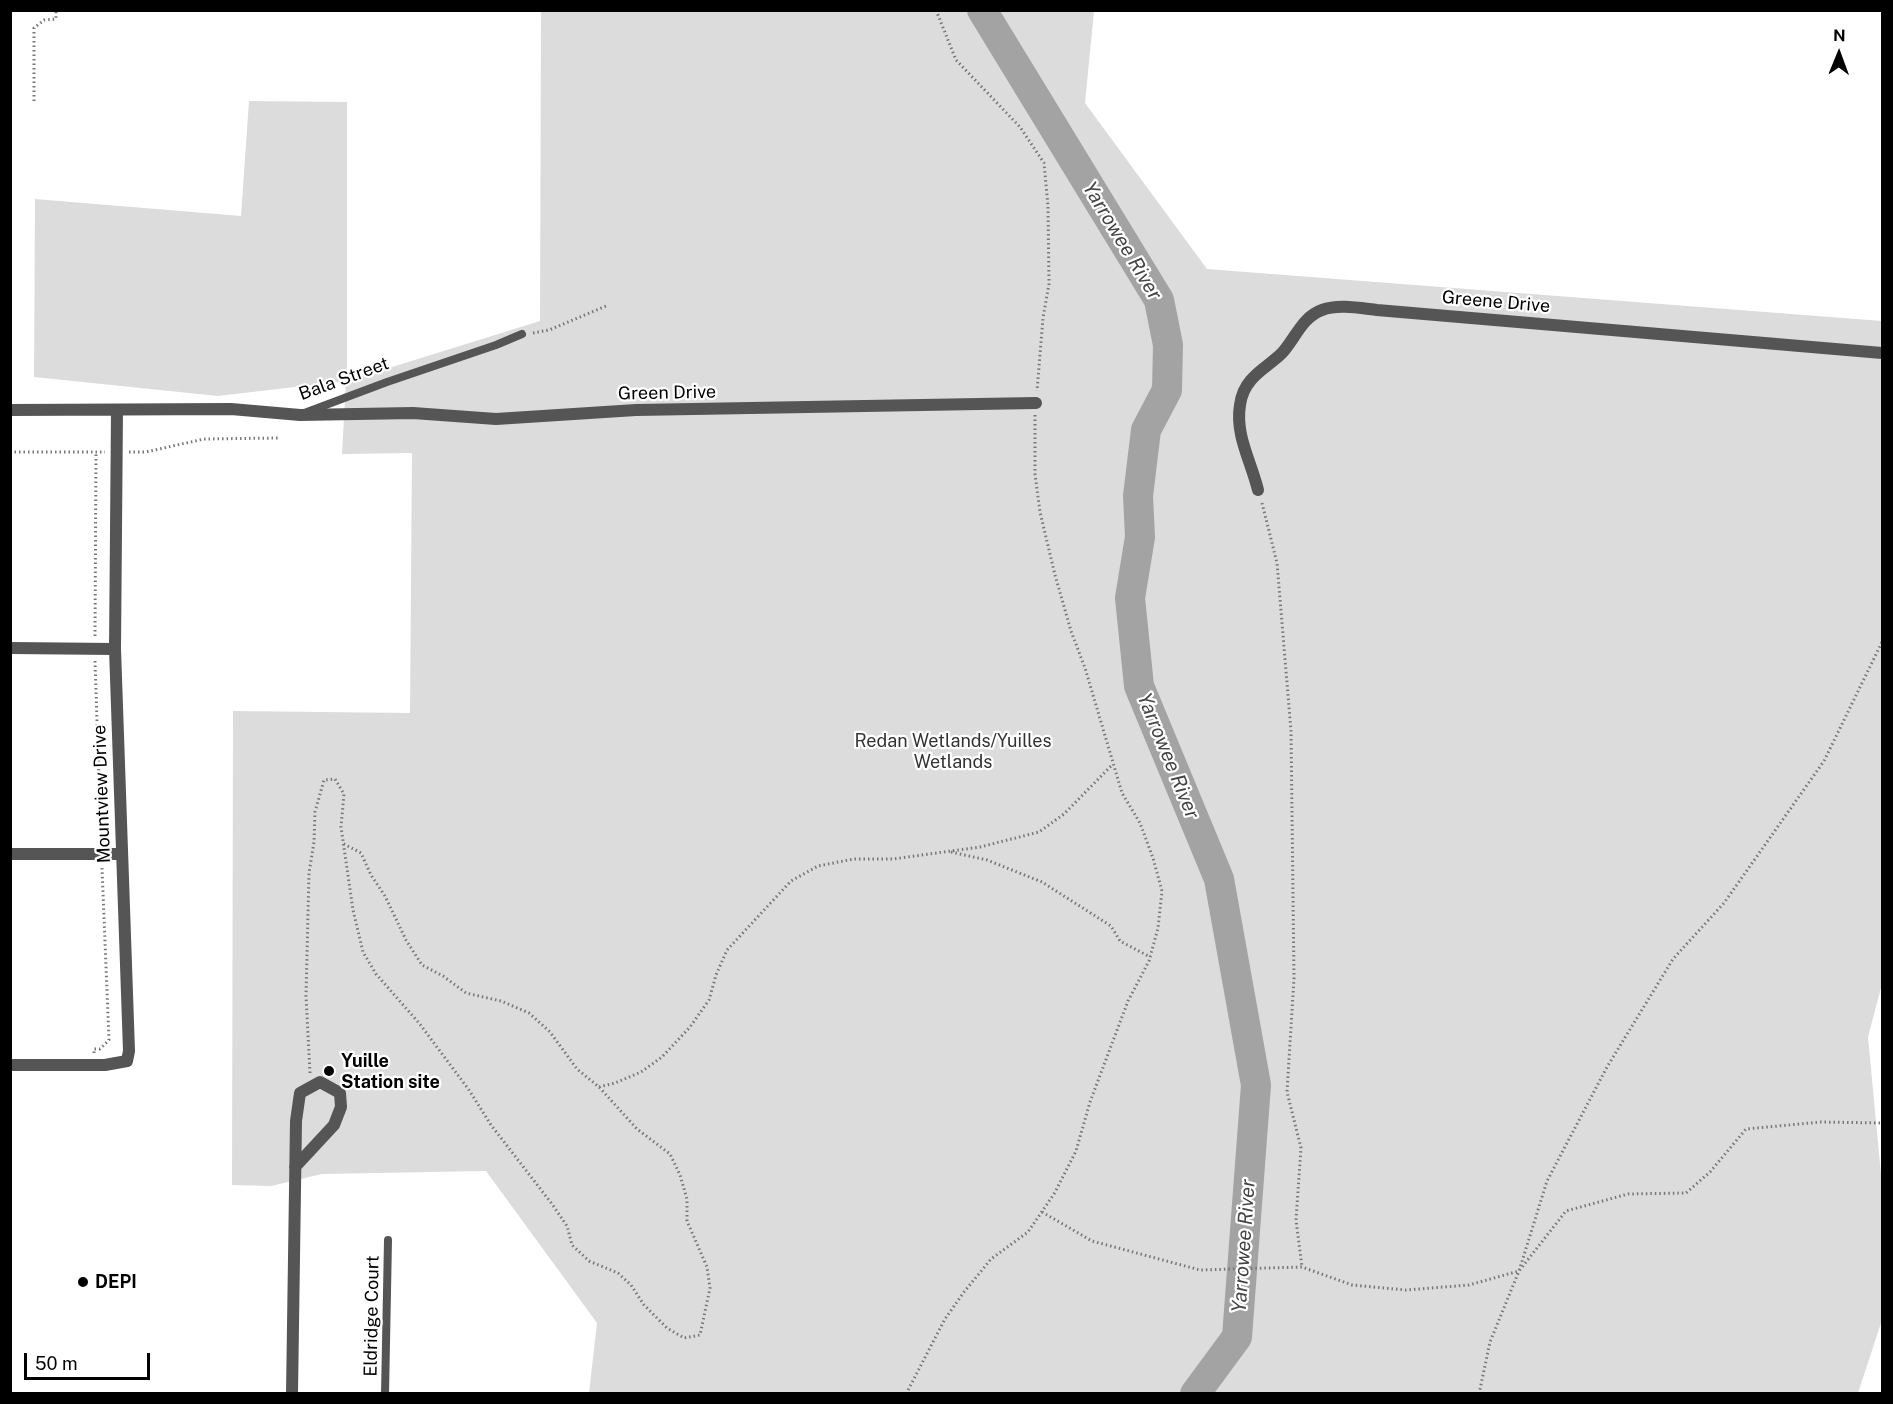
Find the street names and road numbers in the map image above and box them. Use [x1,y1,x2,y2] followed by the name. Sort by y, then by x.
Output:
[1441,287,1551,317] street label: Greene Drive
[296,353,392,405] street label: Bala Street
[618,381,716,405] street label: Green Drive
[89,724,115,864] street label: Mountview Drive
[360,1255,384,1377] street label: Eldridge Court

